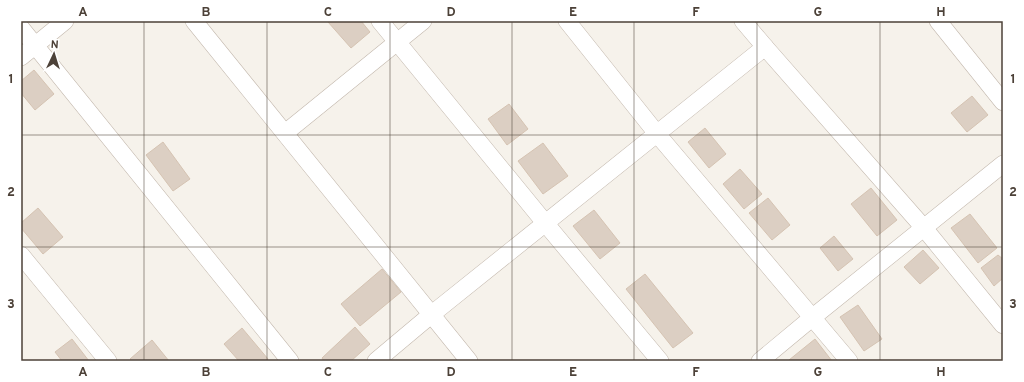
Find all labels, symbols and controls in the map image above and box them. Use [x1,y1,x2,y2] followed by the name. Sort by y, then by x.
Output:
[78,5,88,21] text: A
[202,5,211,21] text: B
[324,5,332,21] text: C
[446,5,456,21] text: D
[569,5,577,21] text: E
[692,5,700,21] text: F
[814,5,823,21] text: G
[936,5,946,21] text: H
[34,34,74,74] north arrow
[50,38,59,52] text: N
[8,72,14,88] text: 1
[1010,72,1016,88] text: 1
[7,185,15,201] text: 2
[1009,185,1017,201] text: 2
[7,297,15,313] text: 3
[1009,297,1017,313] text: 3
[78,365,88,381] text: A
[202,365,211,381] text: B
[324,365,332,381] text: C
[446,365,456,381] text: D
[569,365,577,381] text: E
[692,365,700,381] text: F
[814,365,823,381] text: G
[936,365,946,381] text: H

